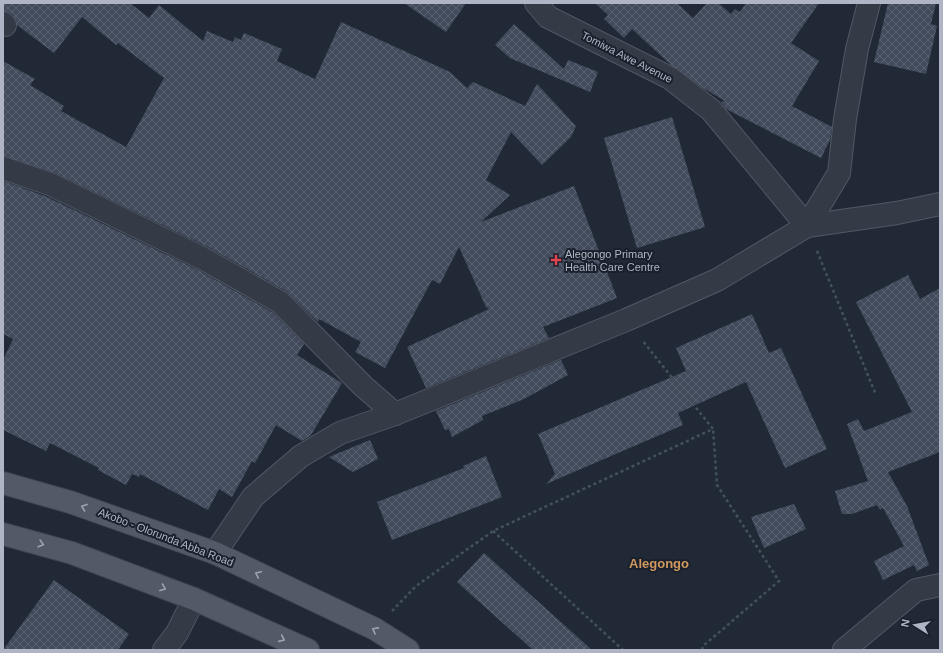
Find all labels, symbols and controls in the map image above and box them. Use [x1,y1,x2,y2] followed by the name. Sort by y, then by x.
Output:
[580,29,674,85] street label: Tomiwa Awe Avenue
[565,248,660,273] place label: Alegongo Primary Health Care Centre
[550,254,562,266] marker: Alegongo Primary Health Care Centre
[81,503,88,511] one-way arrow
[97,506,235,568] street label: Akobo - Olorunda Abba Road
[37,539,44,548] one-way arrow
[629,556,689,571] district label: Alegongo
[254,571,262,579] one-way arrow
[159,583,166,591] one-way arrow
[895,605,935,645] north arrow
[899,618,912,628] text: N
[372,627,379,634] one-way arrow
[278,634,286,642] one-way arrow

